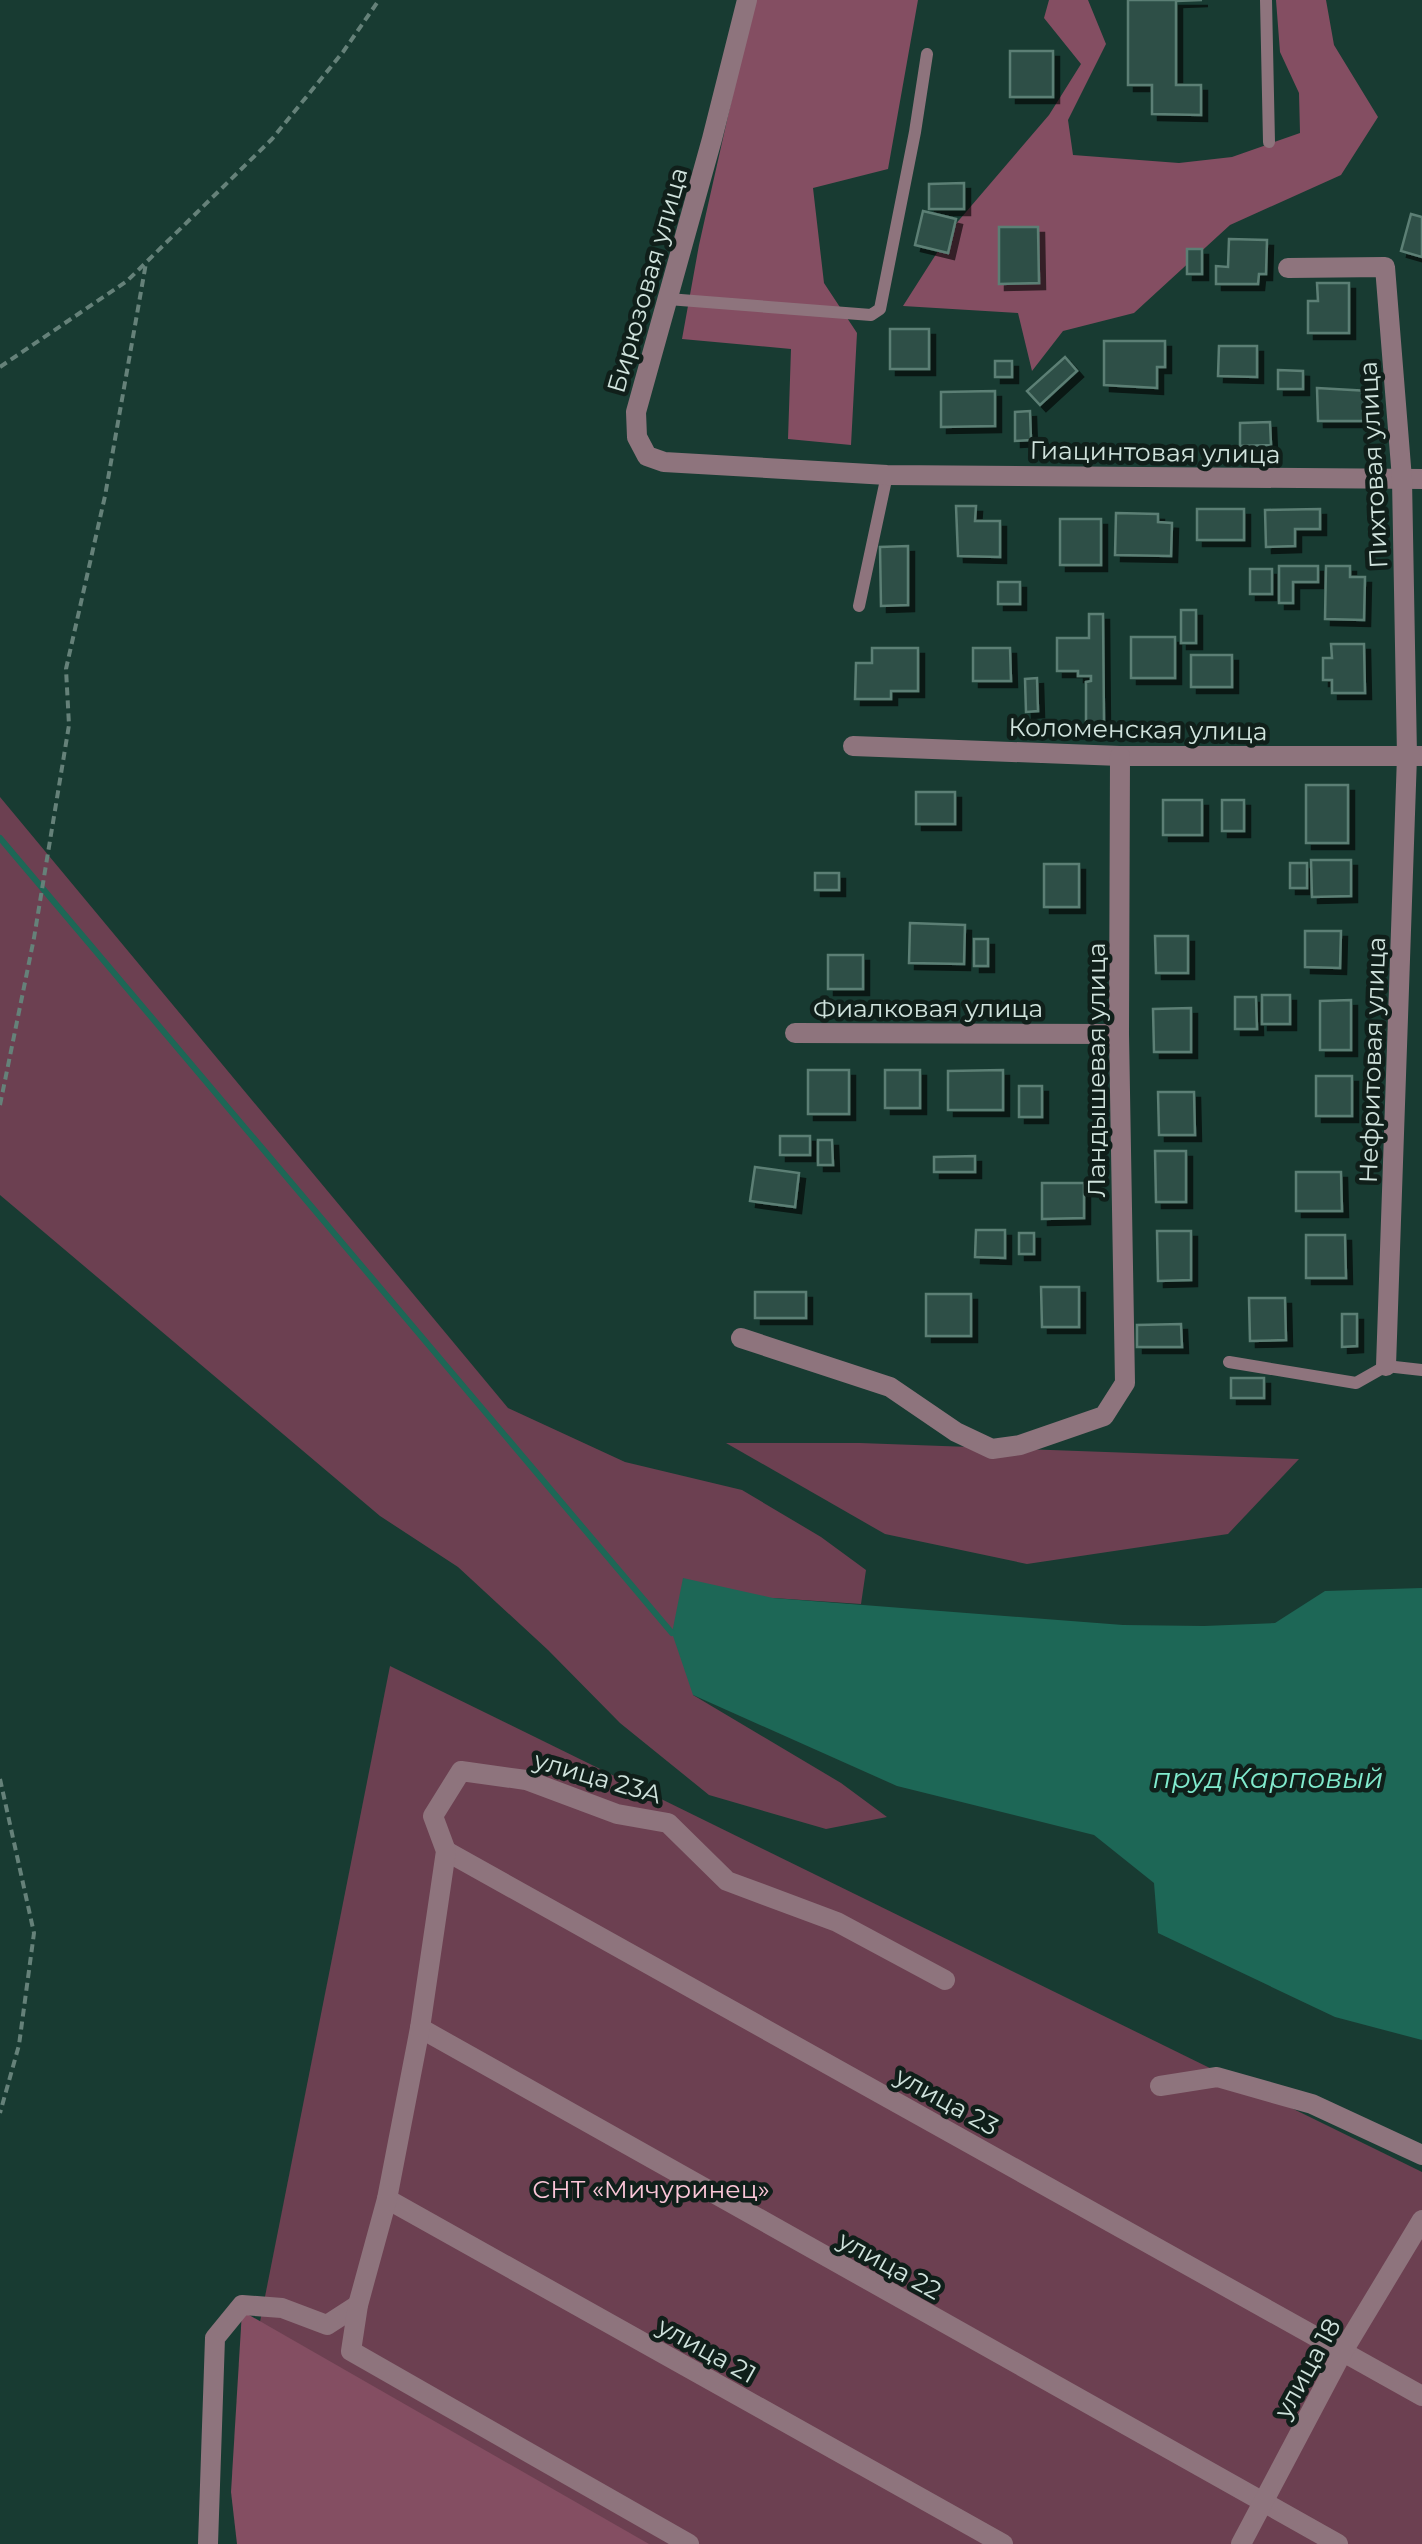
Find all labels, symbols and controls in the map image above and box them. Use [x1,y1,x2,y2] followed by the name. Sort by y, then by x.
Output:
[600,164,694,396] street label: Бирюзовая улица
[1353,361,1393,569] street label: Пихтовая улица
[1029,435,1281,469] street label: Гиацинтовая улица
[1008,712,1268,746] street label: Коломенская улица
[1353,936,1391,1184] street label: Нефритовая улица
[1081,942,1111,1198] street label: Ландышевая улица
[813,993,1043,1023] street label: Фиалковая улица
[530,1744,666,1810] street label: улица 23А
[1153,1761,1383,1795] water label: пруд Карповый
[889,2060,1004,2141] street label: улица 23
[532,2174,770,2204] park label: СНТ «Мичуринец»
[832,2224,947,2306] street label: улица 22
[652,2310,761,2389] street label: улица 21
[1267,2313,1347,2424] street label: улица 18

